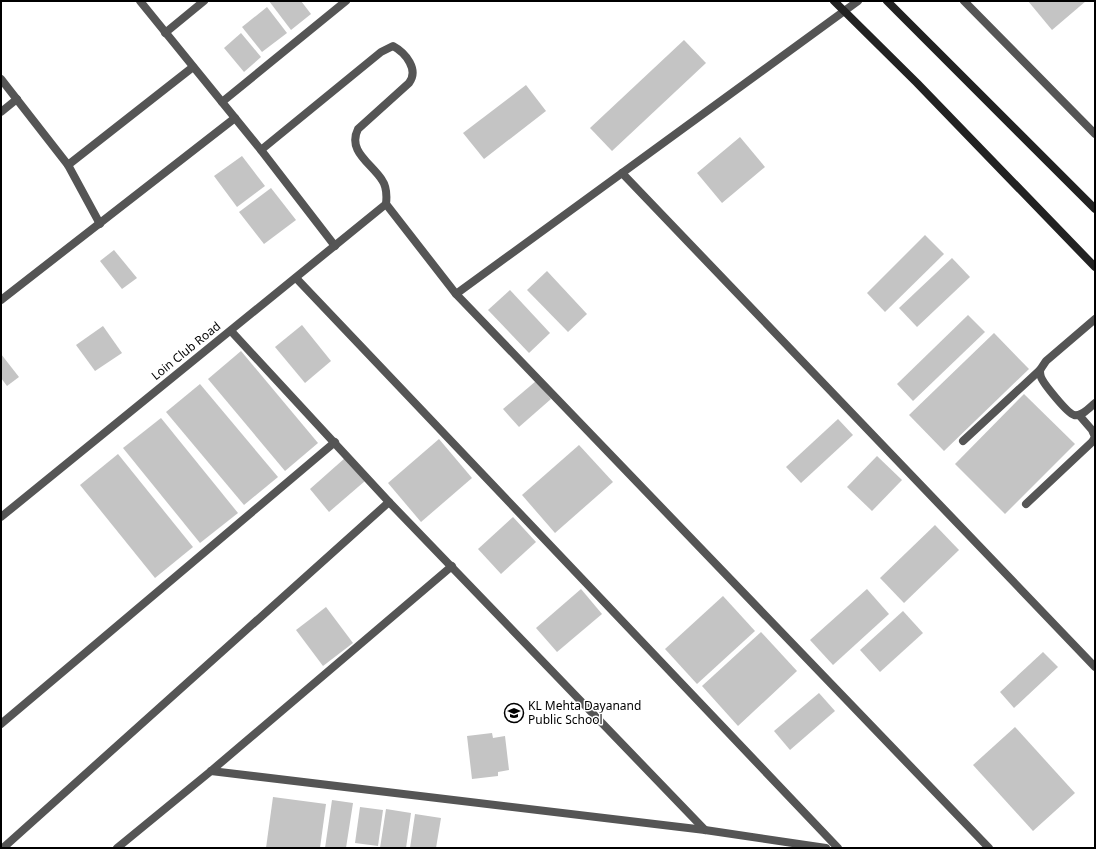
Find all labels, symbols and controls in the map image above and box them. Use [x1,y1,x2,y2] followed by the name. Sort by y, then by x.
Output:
[147,317,224,384] street label: Loin Club Road
[528,697,641,728] place label: KL Mehta Dayanand Public School
[503,702,525,724] school or university icon: KL Mehta Dayanand Public School

